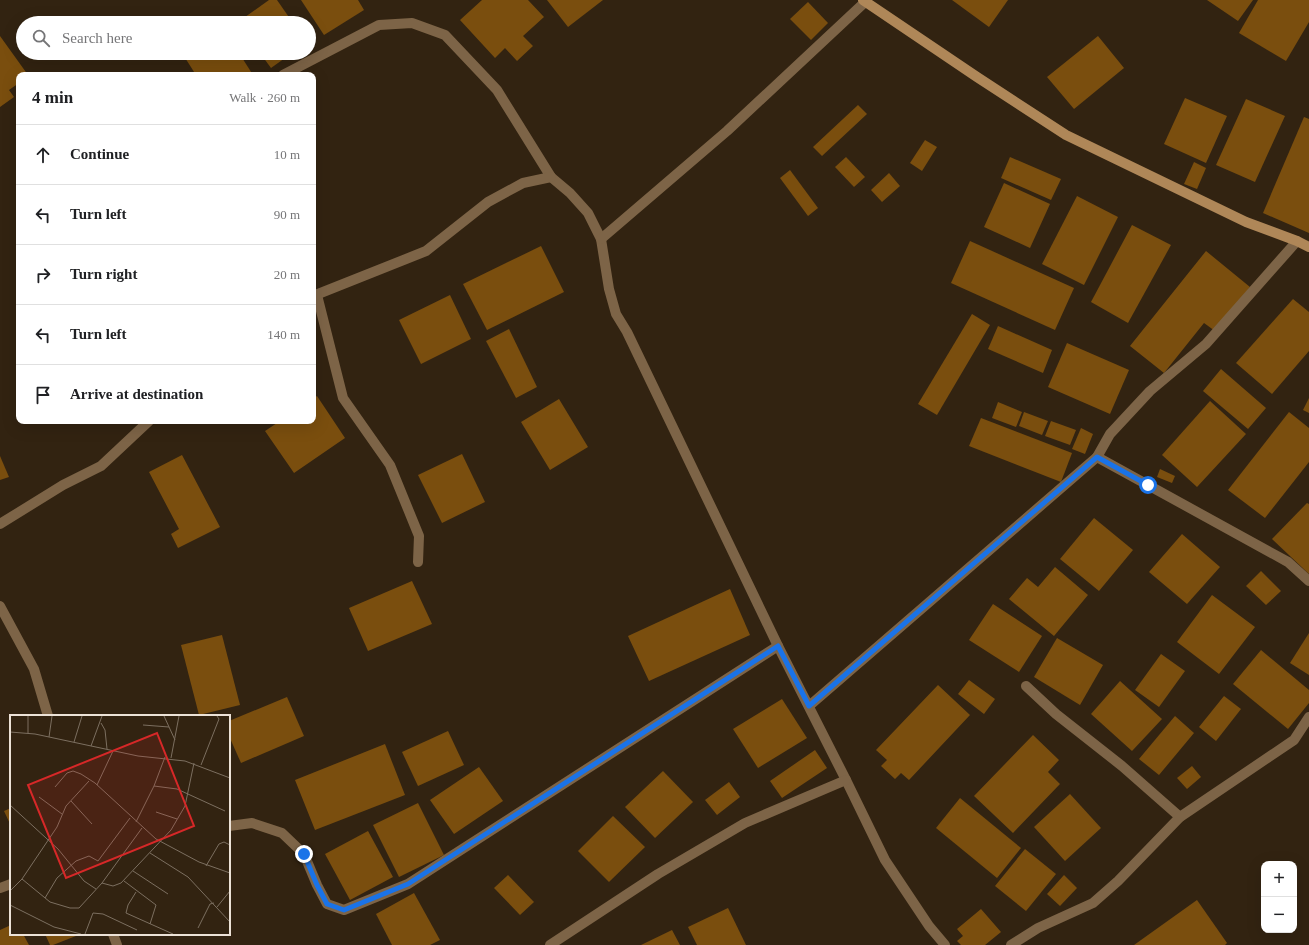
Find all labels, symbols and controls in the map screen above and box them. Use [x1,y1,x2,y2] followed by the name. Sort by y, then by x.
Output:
[16,16,316,60] search box
[30,27,52,49] icon: search
[62,30,132,46] text: Search here
[32,88,73,107] text: 4 min
[229,90,300,105] text: Walk · 260 m
[32,144,54,166] icon: ahead
[70,146,129,162] text: Continue
[274,147,300,162] text: 10 m
[32,204,54,226] icon: left
[70,206,127,222] text: Turn left
[274,207,300,222] text: 90 m
[32,264,54,286] icon: right
[70,266,137,282] text: Turn right
[274,267,300,282] text: 20 m
[32,324,54,346] icon: left
[70,326,127,342] text: Turn left
[267,327,300,342] text: 140 m
[32,384,54,406] icon: arrive
[70,386,203,402] text: Arrive at destination
[1139,476,1157,494] route start
[10,715,230,935] inset map
[295,845,313,863] route end
[1261,861,1297,933] map controls
[1261,861,1297,897] button: +
[1261,897,1297,933] button: −

